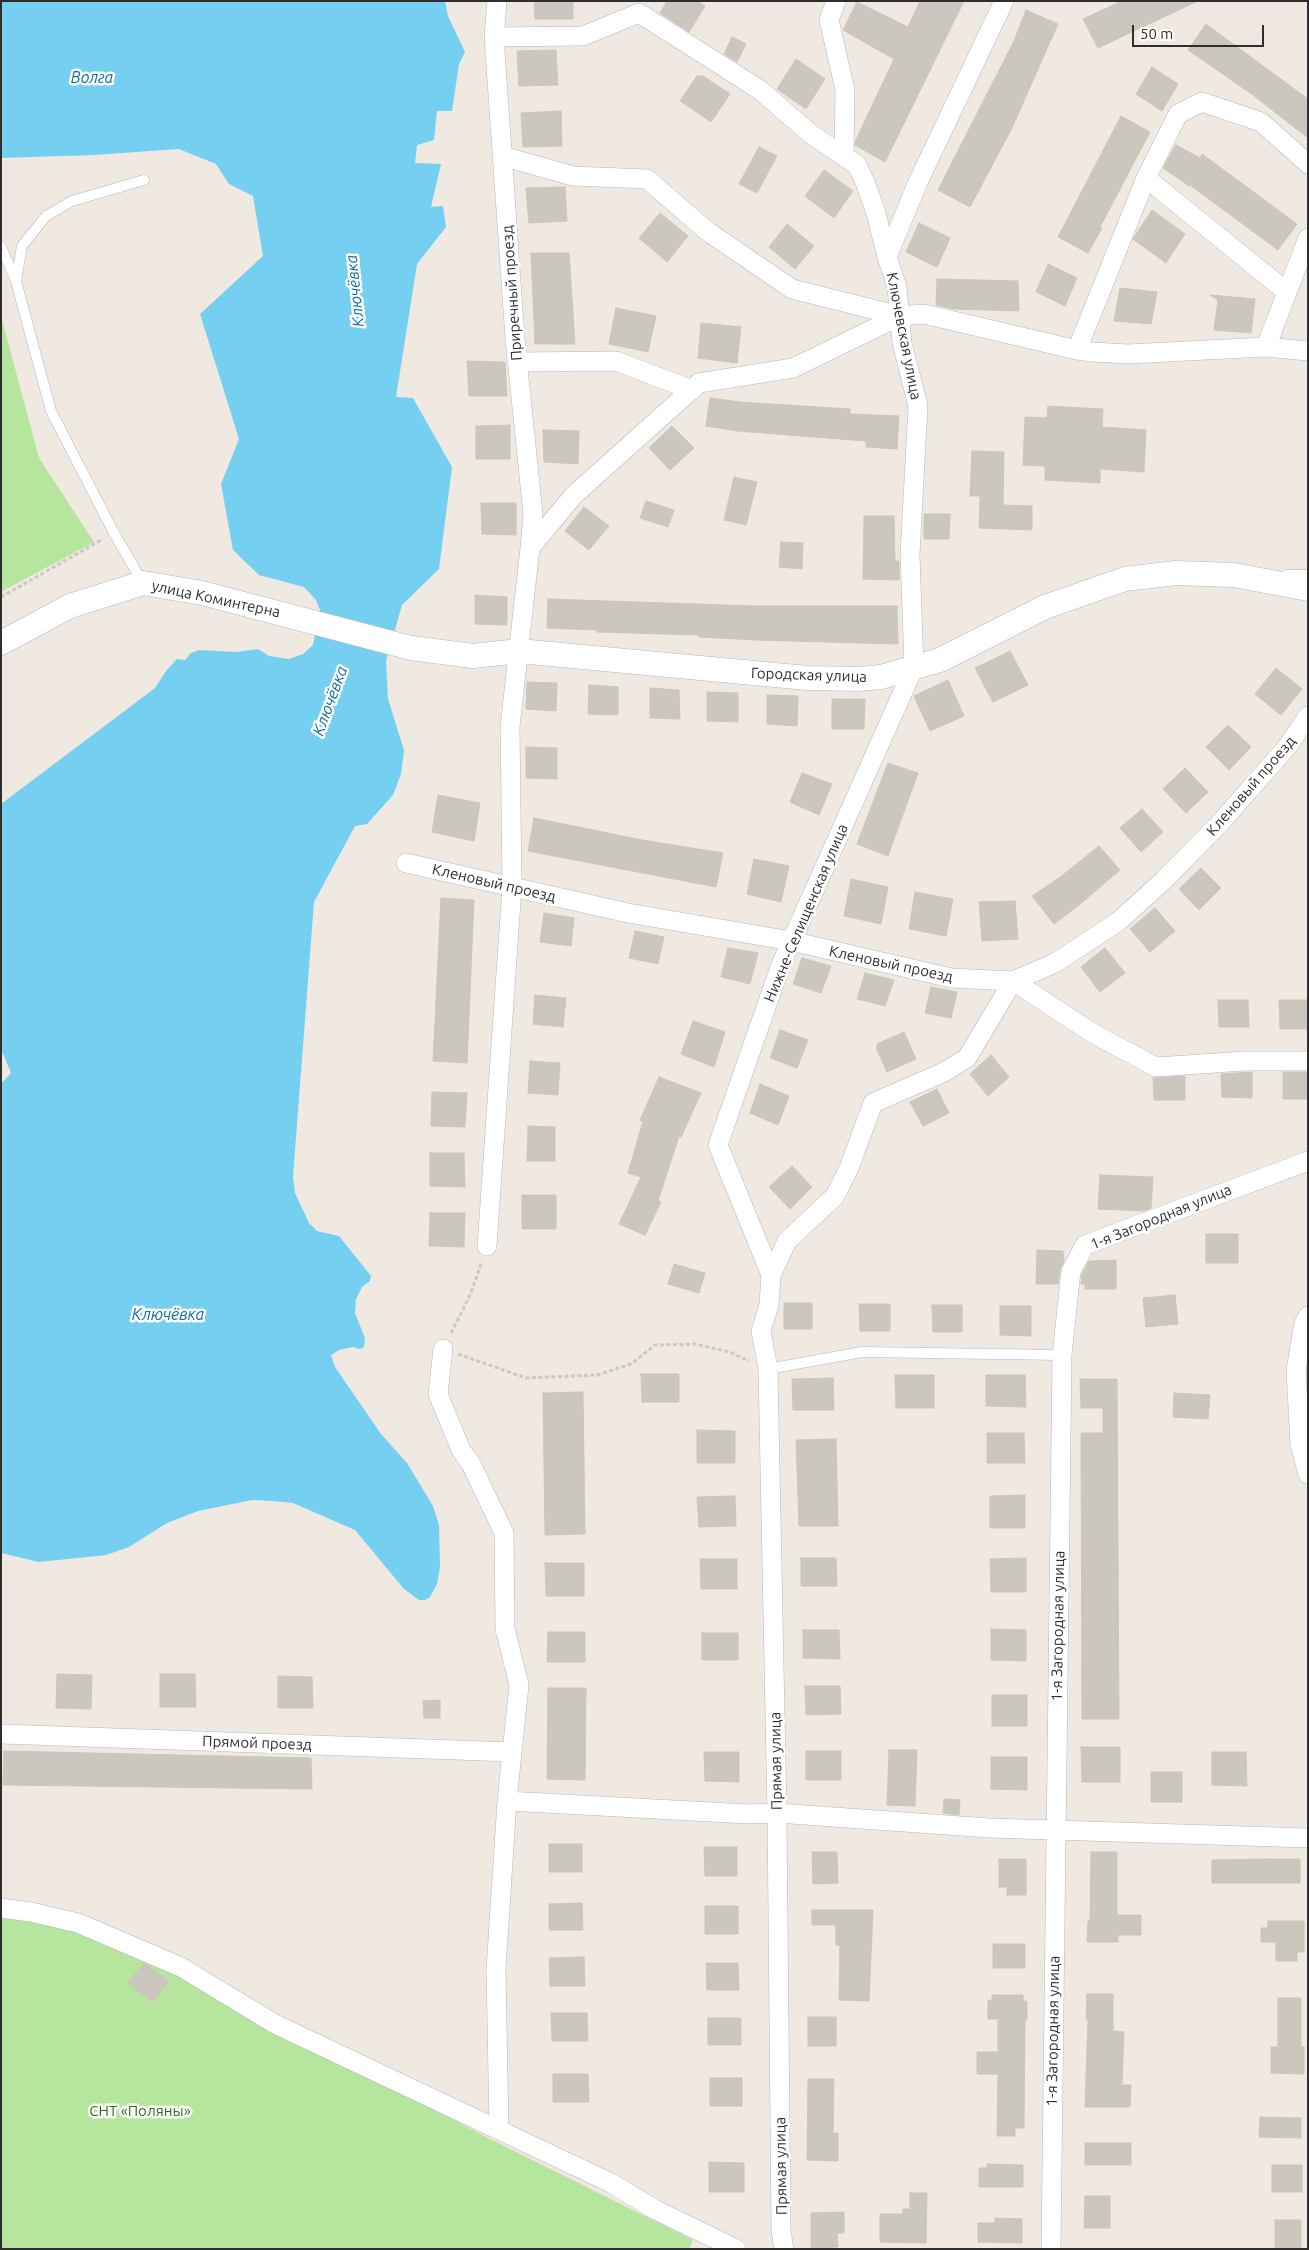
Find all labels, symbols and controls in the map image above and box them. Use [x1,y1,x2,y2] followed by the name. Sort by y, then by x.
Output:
[1134,15,1266,47] scale bar
[1140,25,1173,42] text: 50 m
[71,68,113,88] water label: Волга
[498,225,526,361] street label: Приречный проезд
[342,254,368,328] water label: Ключёвка
[883,271,925,401] street label: Ключевская улица
[150,577,282,621] street label: улица Коминтерна
[309,664,351,738] water label: Ключёвка
[751,664,867,686] street label: Городская улица
[1203,732,1299,840] street label: Кленовый проезд
[760,821,852,1005] street label: Нижне-Селищенская улица
[430,860,558,906] street label: Кленовый проезд
[827,942,955,986] street label: Кленовый проезд
[1088,1180,1234,1254] street label: 1-я Загородная улица
[132,1305,204,1325] water label: Ключёвка
[1048,1551,1068,1701] street label: 1-я Загородная улица
[766,1712,786,1810] street label: Прямая улица
[202,1732,312,1754] street label: Прямой проезд
[1043,1956,1063,2106] street label: 1-я Загородная улица
[89,2102,191,2120] park label: СНТ «Поляны»
[771,2117,791,2215] street label: Прямая улица

